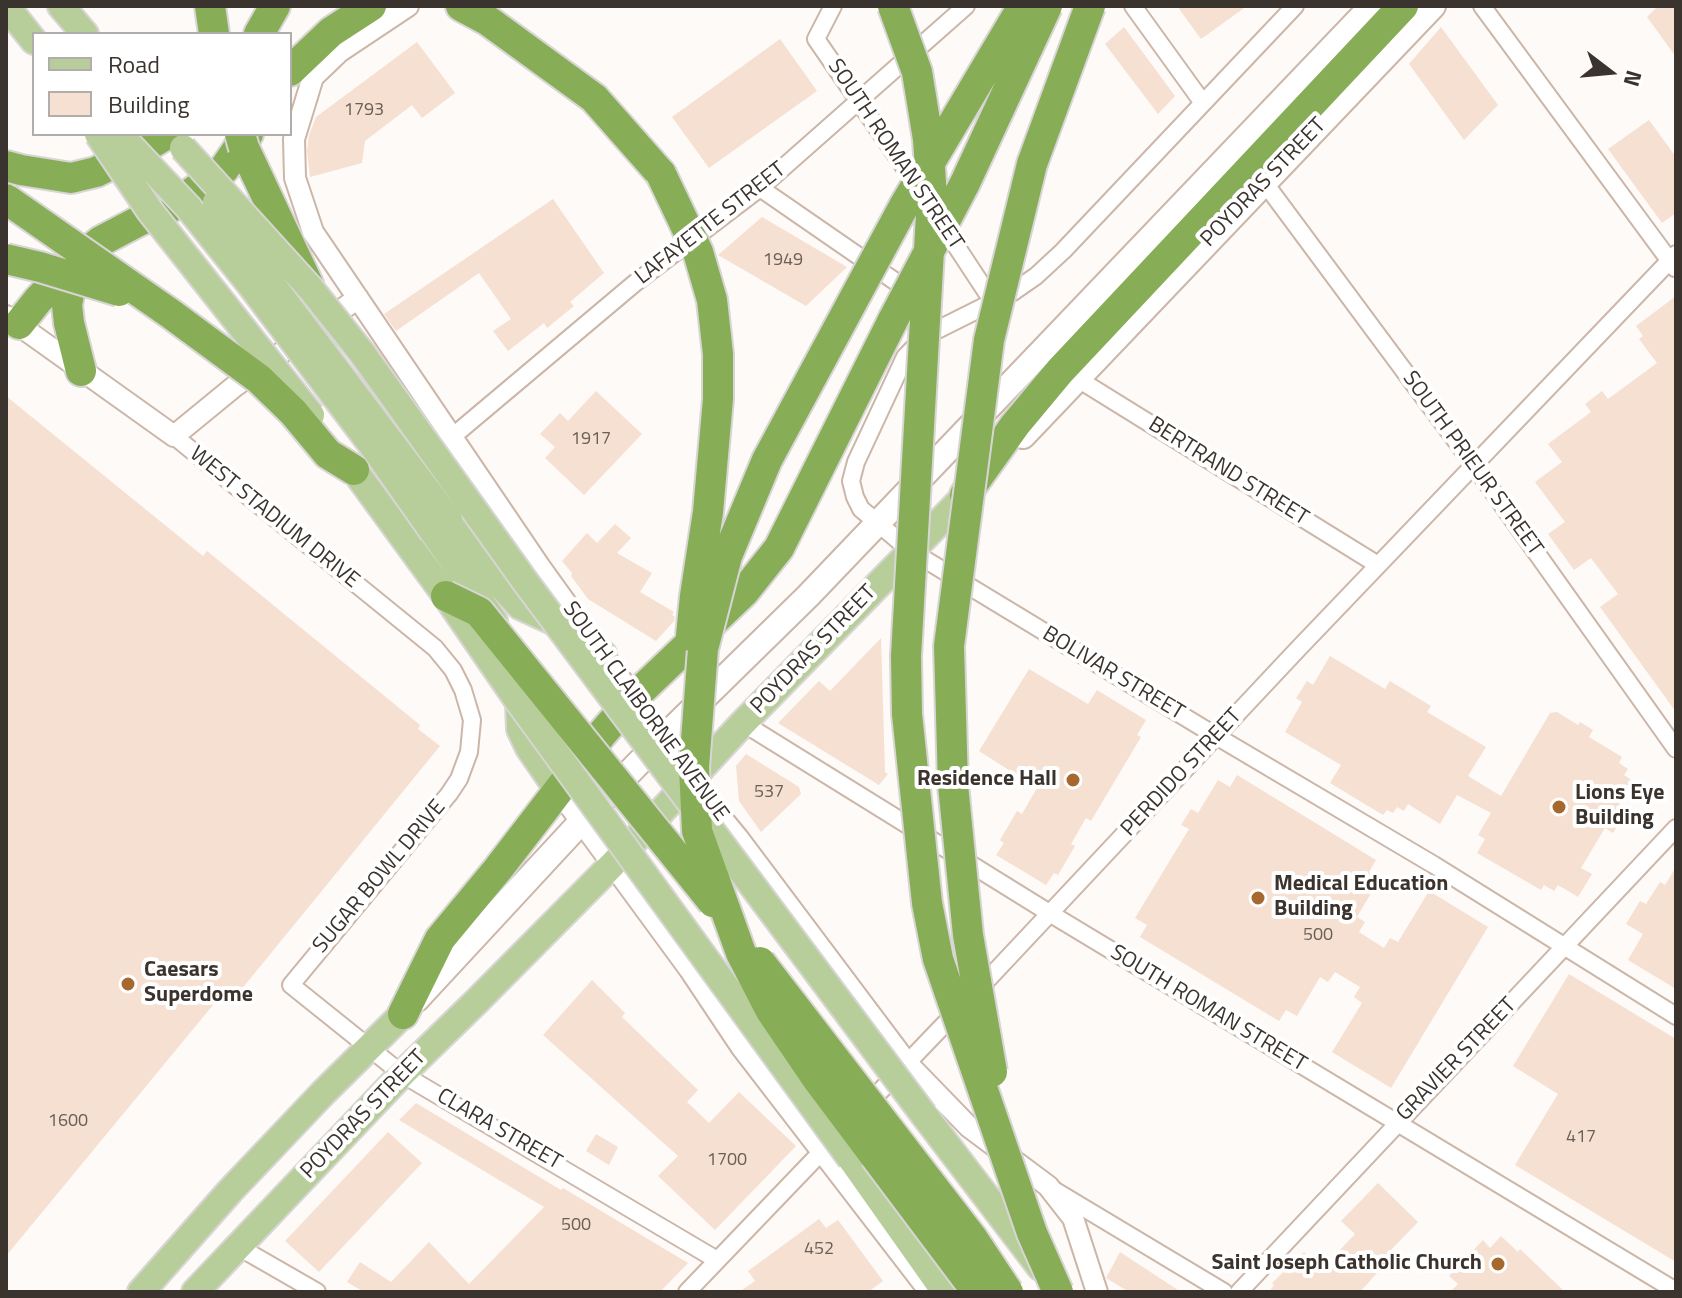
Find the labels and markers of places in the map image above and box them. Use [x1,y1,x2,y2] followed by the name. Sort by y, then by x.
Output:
[917,767,1057,793] place label: Residence Hall
[1064,771,1082,789] marker: Residence Hall
[1575,781,1664,832] place label: Lions Eye Building
[1550,798,1568,816] marker: Lions Eye Building
[1274,872,1448,924] place label: Medical Education Building
[1249,889,1267,907] marker: Medical Education Building
[144,958,253,1010] place label: Caesars Superdome
[119,975,137,993] marker: Caesars Superdome
[1212,1251,1482,1277] place label: Saint Joseph Catholic Church
[1489,1255,1507,1273] marker: Saint Joseph Catholic Church

